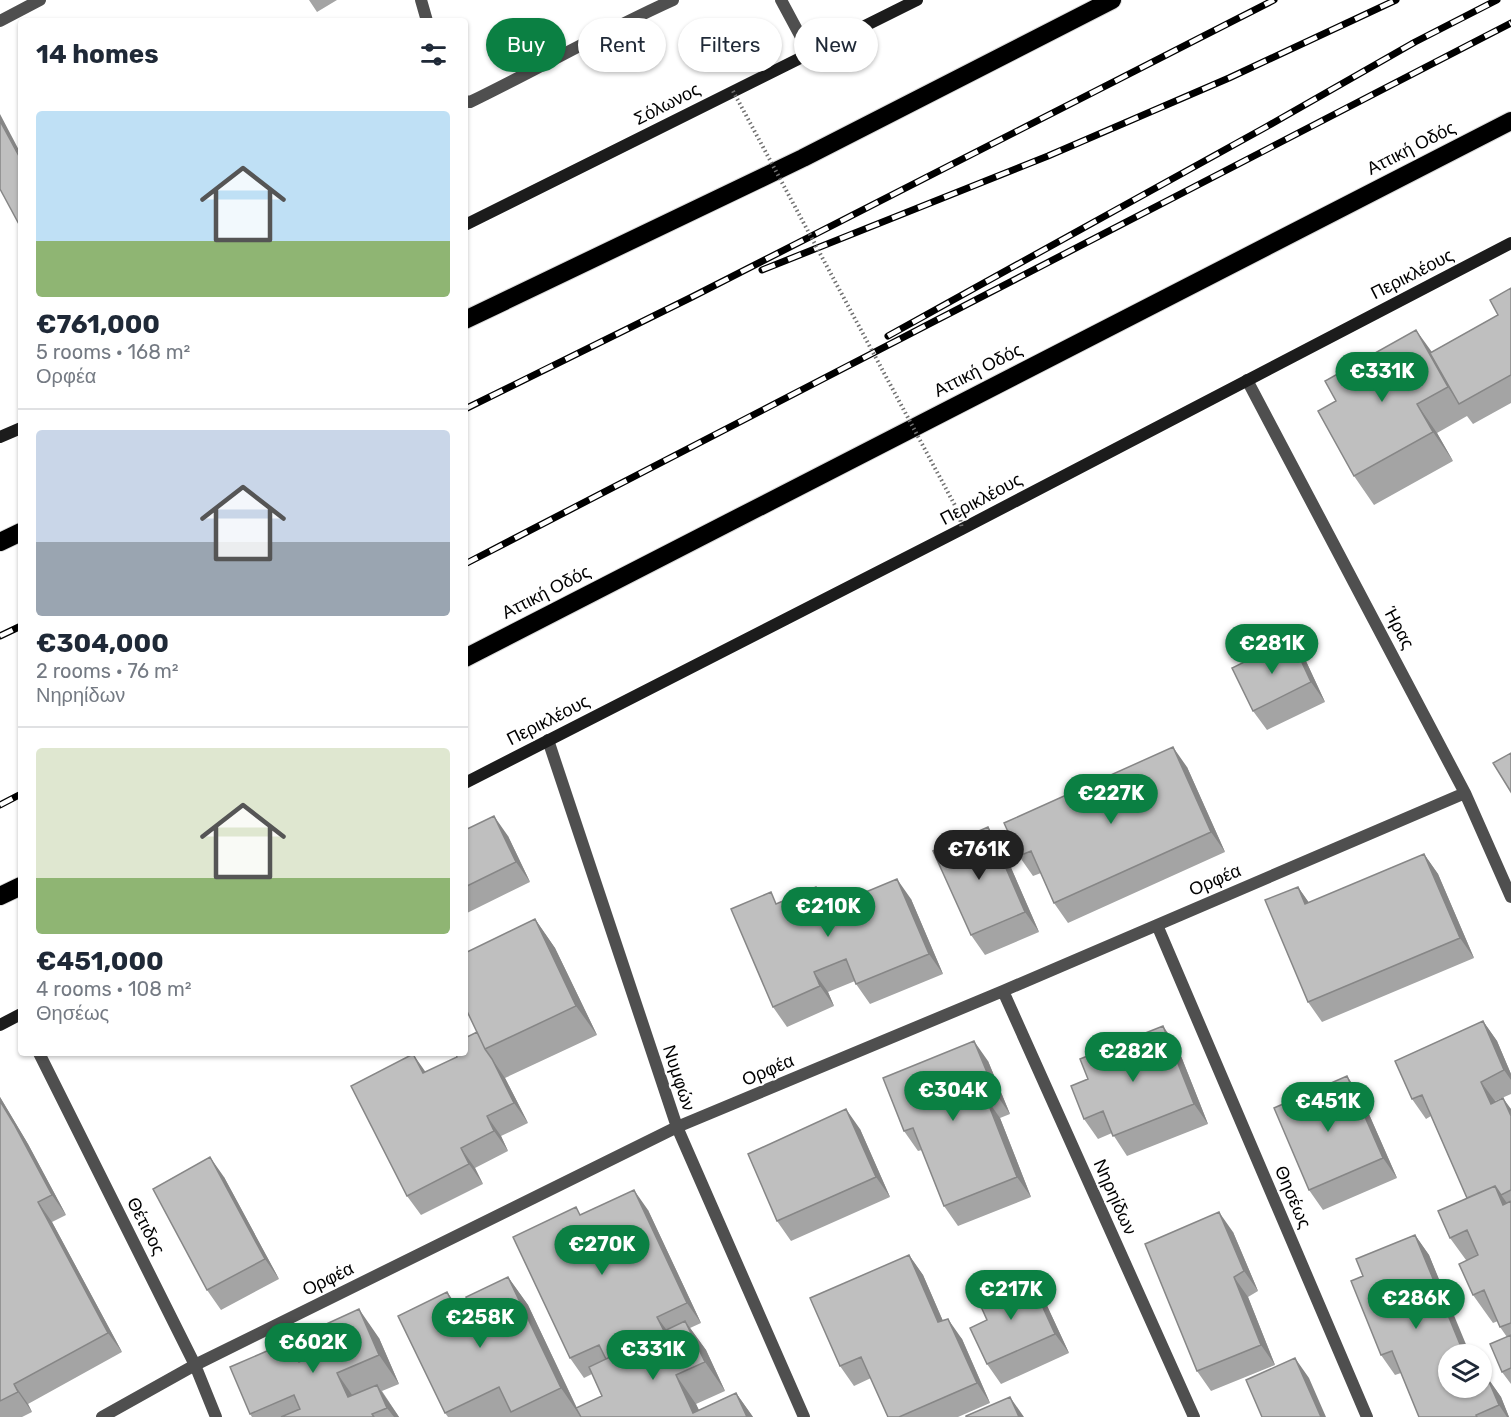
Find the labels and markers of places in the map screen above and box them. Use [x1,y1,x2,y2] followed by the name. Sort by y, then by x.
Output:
[1340,352,1424,403] pin: €331K
[1230,624,1314,675] pin: €281K
[1069,774,1153,825] pin: €227K
[937,830,1021,881] pin: €761K
[786,887,870,938] pin: €210K
[1091,1032,1175,1083] pin: €282K
[911,1071,995,1122] pin: €304K
[1286,1082,1370,1133] pin: €451K
[560,1225,644,1276] pin: €270K
[969,1270,1053,1321] pin: €217K
[1374,1279,1458,1330] pin: €286K
[438,1298,522,1349] pin: €258K
[271,1323,355,1374] pin: €602K
[611,1330,695,1381] pin: €331K

